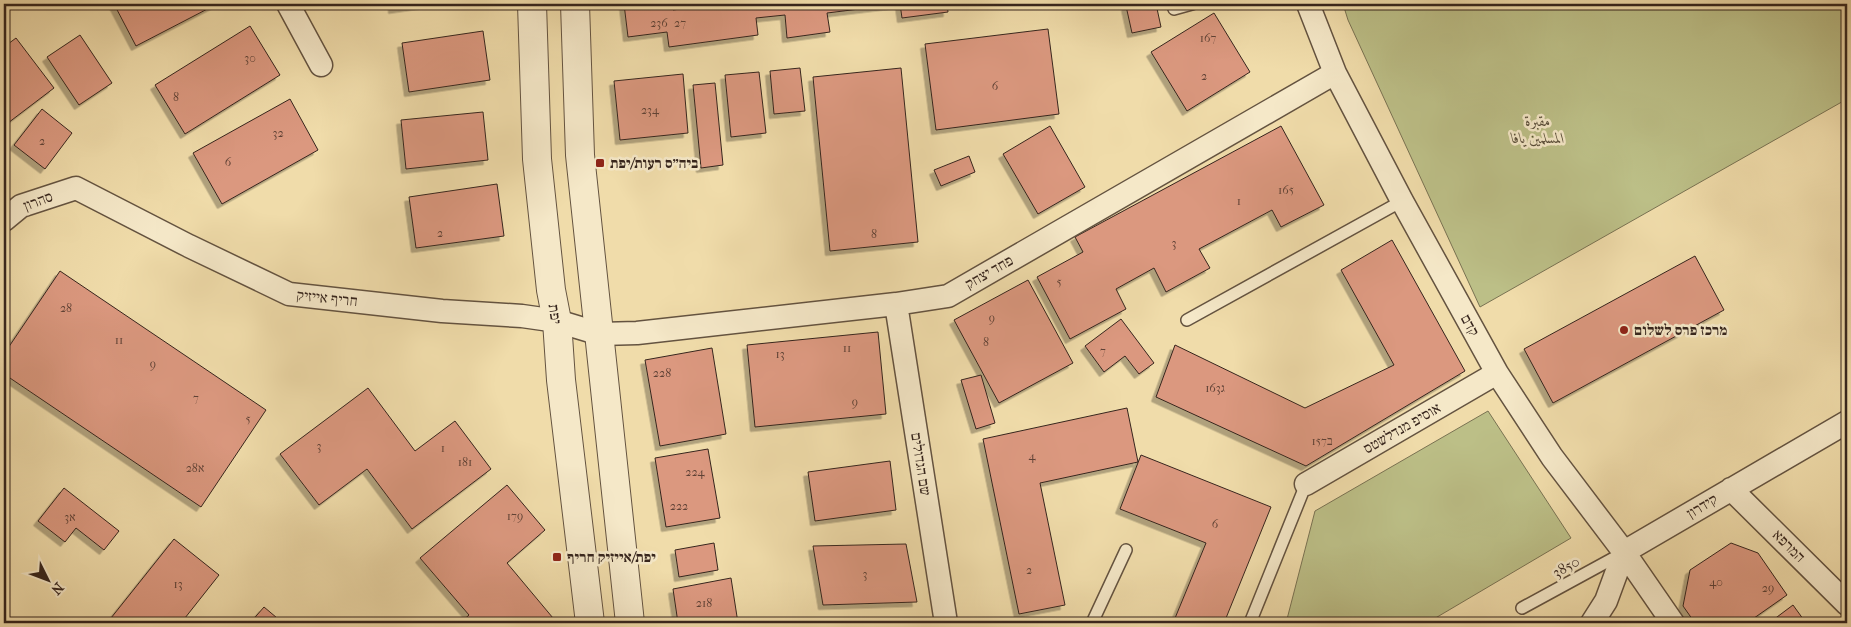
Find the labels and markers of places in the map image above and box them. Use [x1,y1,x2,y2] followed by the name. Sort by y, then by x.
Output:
[610,154,698,172] place label: ביה״ס רעות/יפת
[594,157,606,169] marker: ביה״ס רעות/יפת
[1634,321,1727,339] place label: מרכז פרס לשלום
[1618,324,1630,336] marker: מרכז פרס לשלום
[567,548,656,566] place label: יפת/אייזיק חריף
[551,551,563,563] marker: יפת/אייזיק חריף

